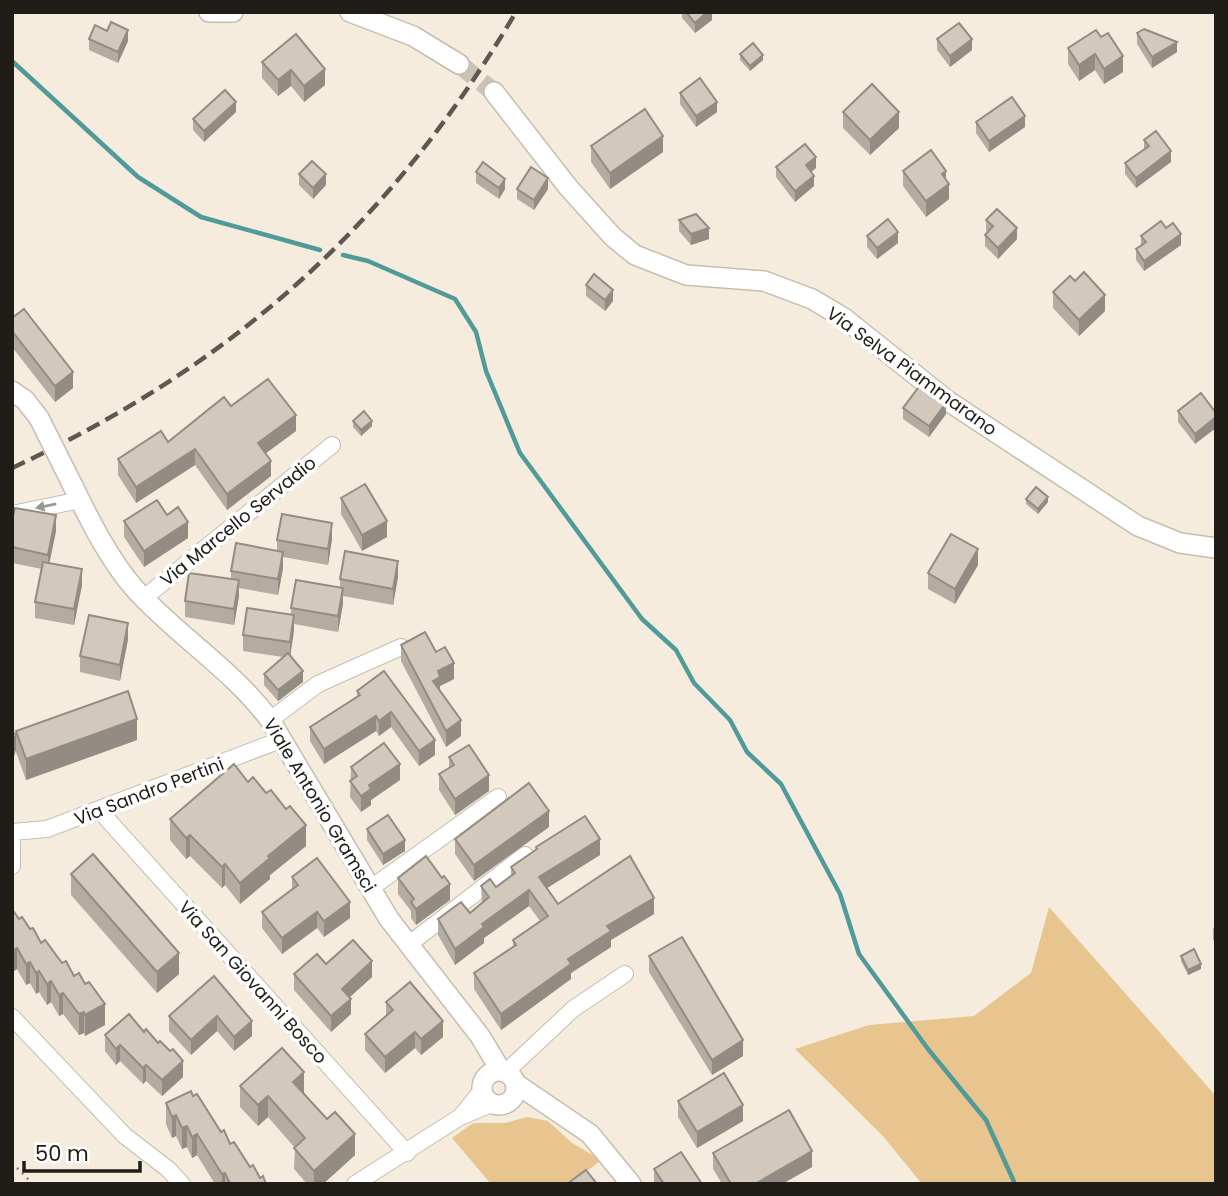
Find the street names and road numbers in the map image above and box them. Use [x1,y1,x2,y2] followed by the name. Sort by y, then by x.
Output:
[822,301,1002,441] street label: Via Selva Piammarano
[155,450,321,592] street label: Via Marcello Servadio
[258,713,382,897] street label: Viale Antonio Gramsci
[71,751,227,831] street label: Via Sandro Pertini
[173,895,333,1069] street label: Via San Giovanni Bosco

